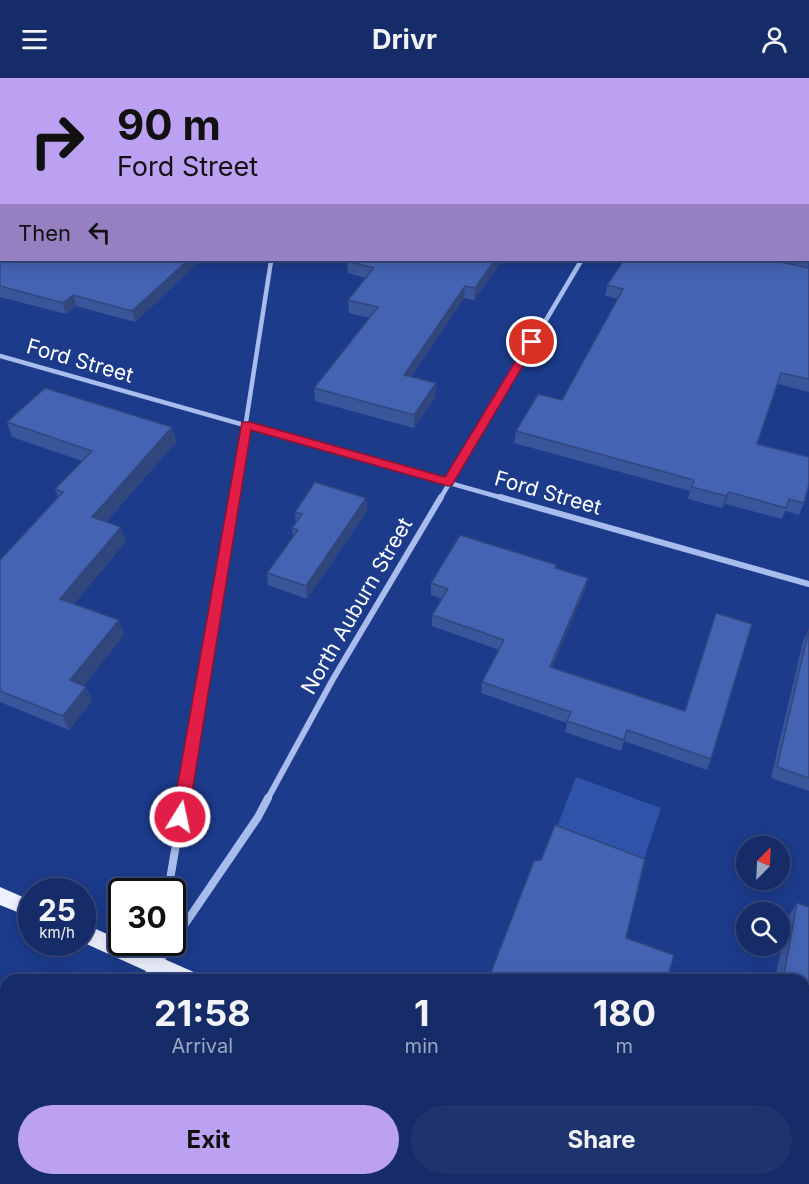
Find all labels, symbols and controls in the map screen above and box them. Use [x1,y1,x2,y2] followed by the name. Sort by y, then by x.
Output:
[18,23,51,56] icon: menu
[372,23,437,56] text: Drivr
[758,23,791,56] icon: person
[117,99,221,150] text: 90 m
[18,102,96,180] icon: right
[117,150,258,183] text: Ford Street
[83,216,116,249] icon: left
[18,220,71,246] text: Then
[506,316,557,367] pin
[515,325,548,358] icon: arrive
[24,333,136,388] street label: Ford Street
[492,465,604,520] street label: Ford Street
[296,513,417,699] street label: North Auburn Street
[148,785,212,849] position arrow
[736,836,790,890] north arrow
[736,836,790,956] map controls
[108,878,186,956] speed limit sign: 30
[38,892,76,928] text: 25
[736,902,790,956] button: search
[39,923,75,942] text: km/h
[154,991,251,1035] text: 21:58
[414,991,429,1035] text: 1
[593,991,656,1035] text: 180
[172,1034,233,1058] text: Arrival
[405,1034,439,1058] text: min
[616,1034,633,1058] text: m
[18,1105,399,1174] button: Exit
[411,1105,792,1174] button: Share

